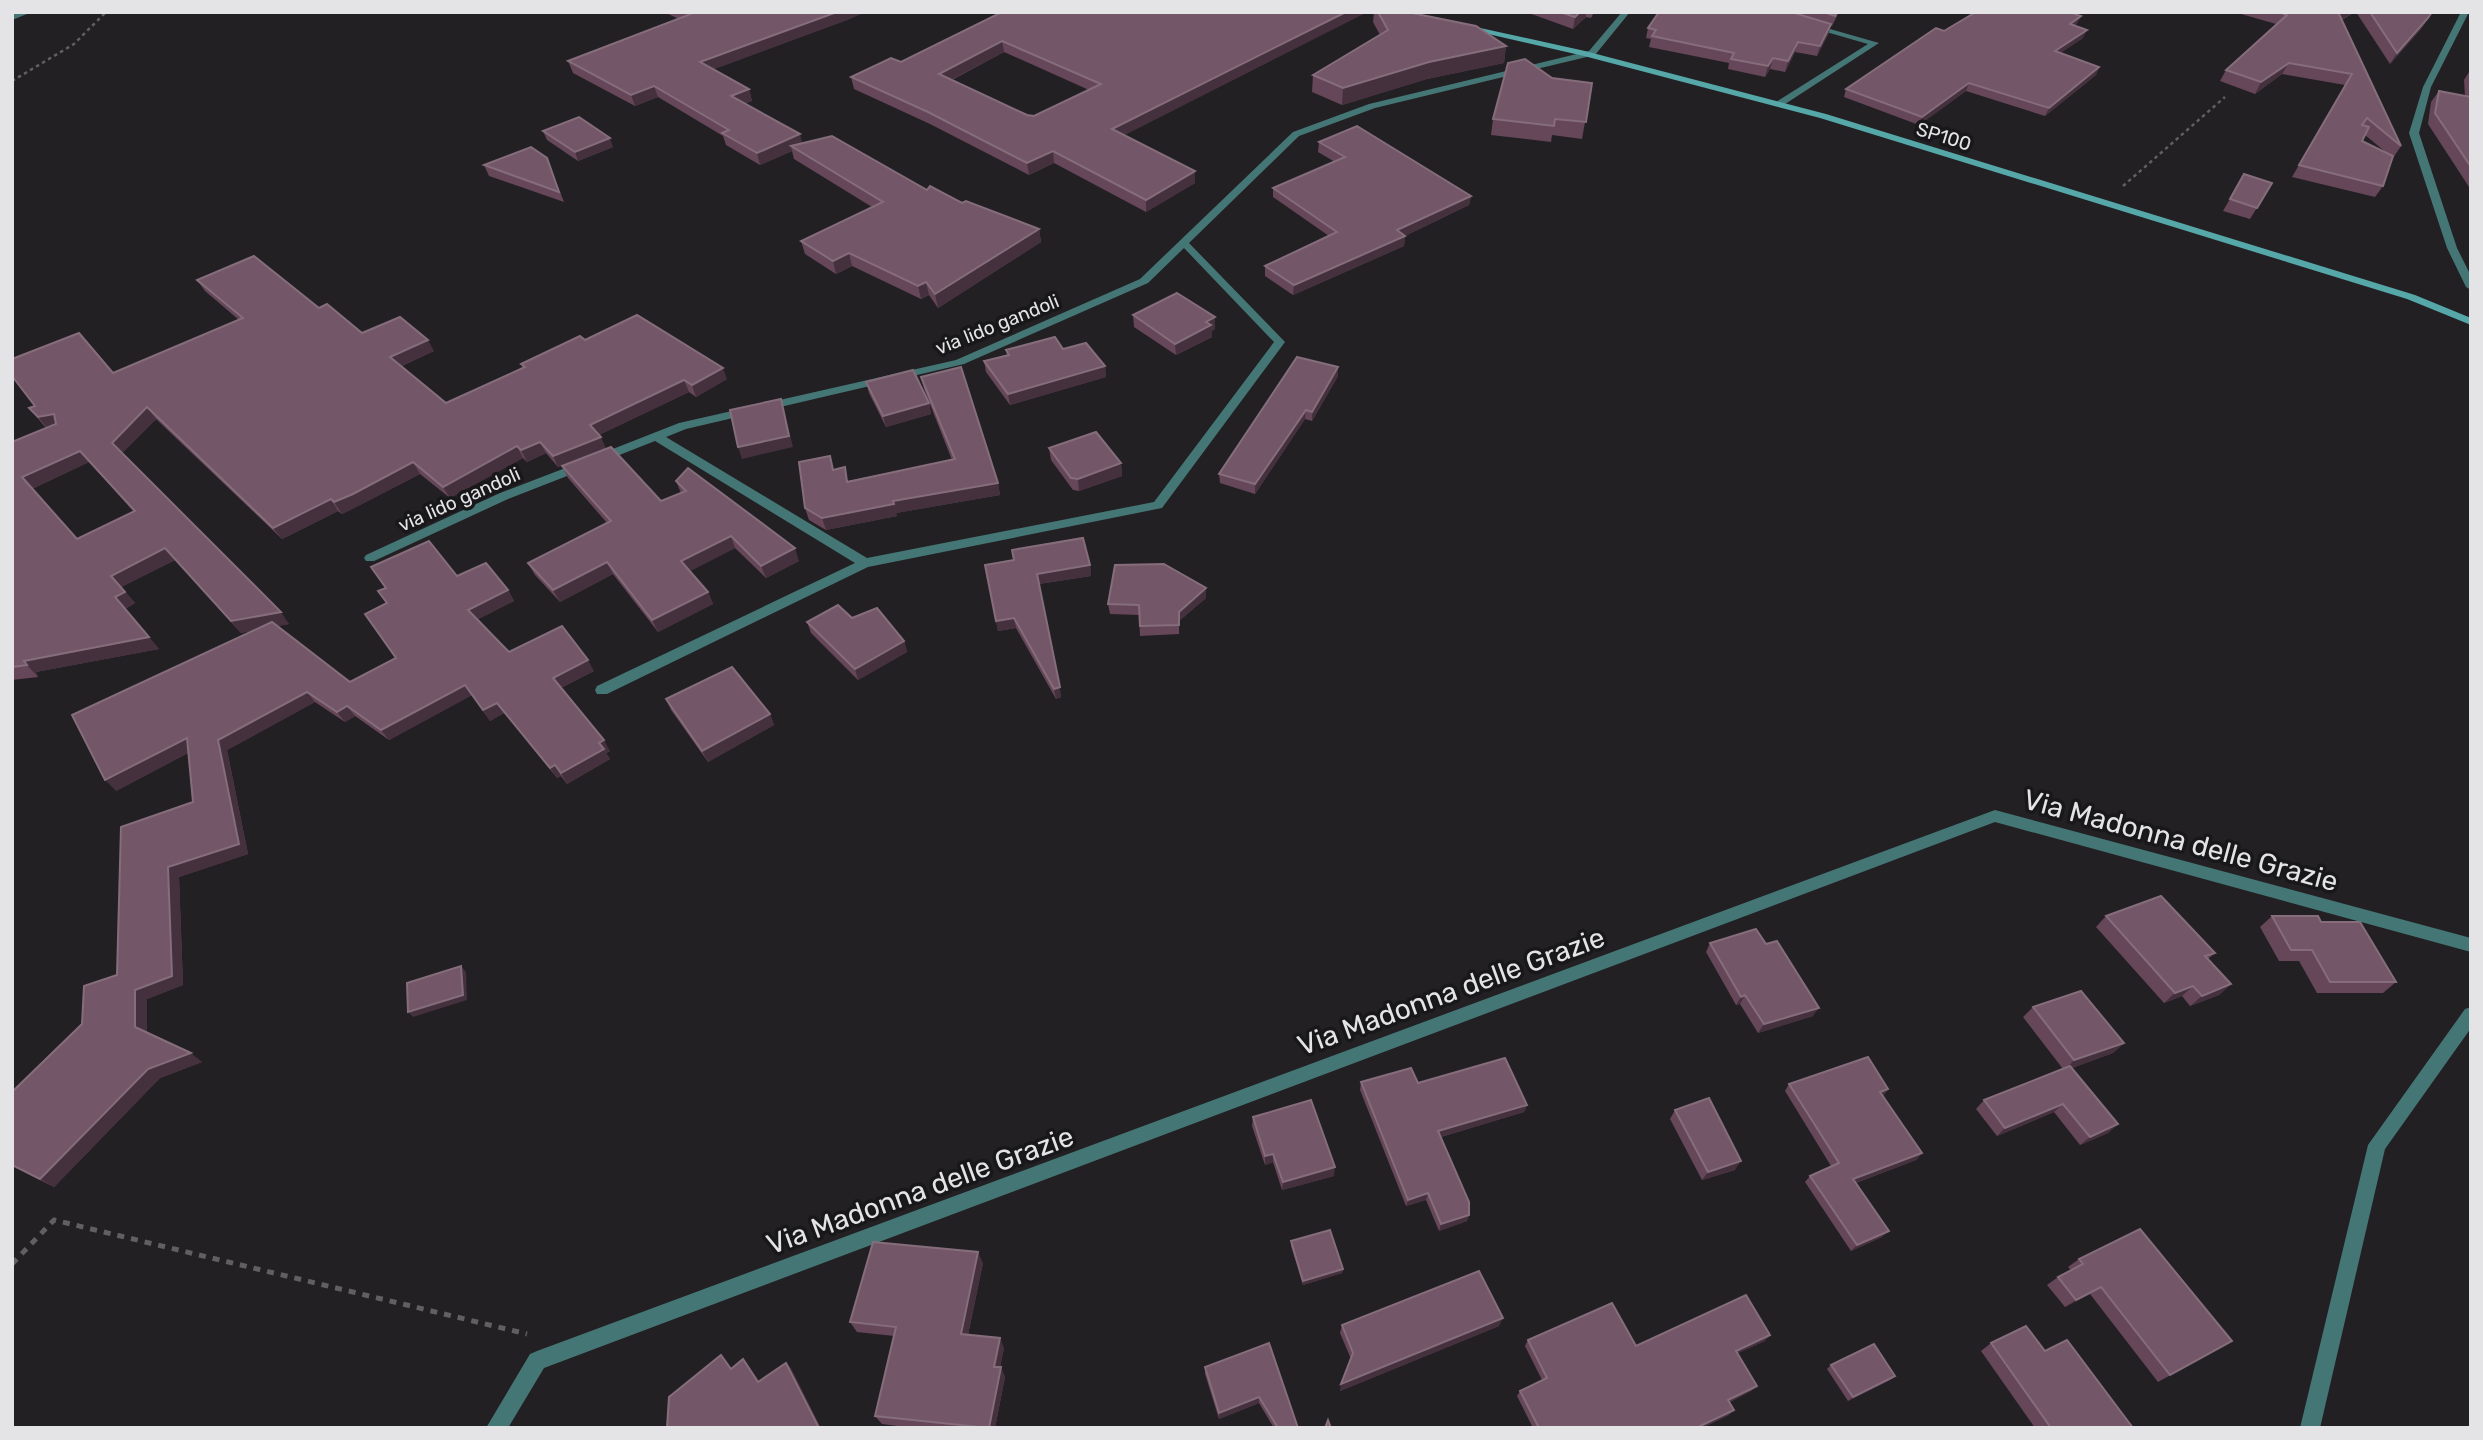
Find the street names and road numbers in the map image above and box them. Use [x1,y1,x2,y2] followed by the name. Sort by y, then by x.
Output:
[1914,117,1974,156] street label: SP100
[932,289,1062,360] street label: via lido gandoli
[395,462,524,537] street label: via lido gandoli
[2020,783,2342,898] street label: Via Madonna delle Grazie
[1293,921,1609,1062] street label: Via Madonna delle Grazie
[762,1120,1078,1261] street label: Via Madonna delle Grazie

